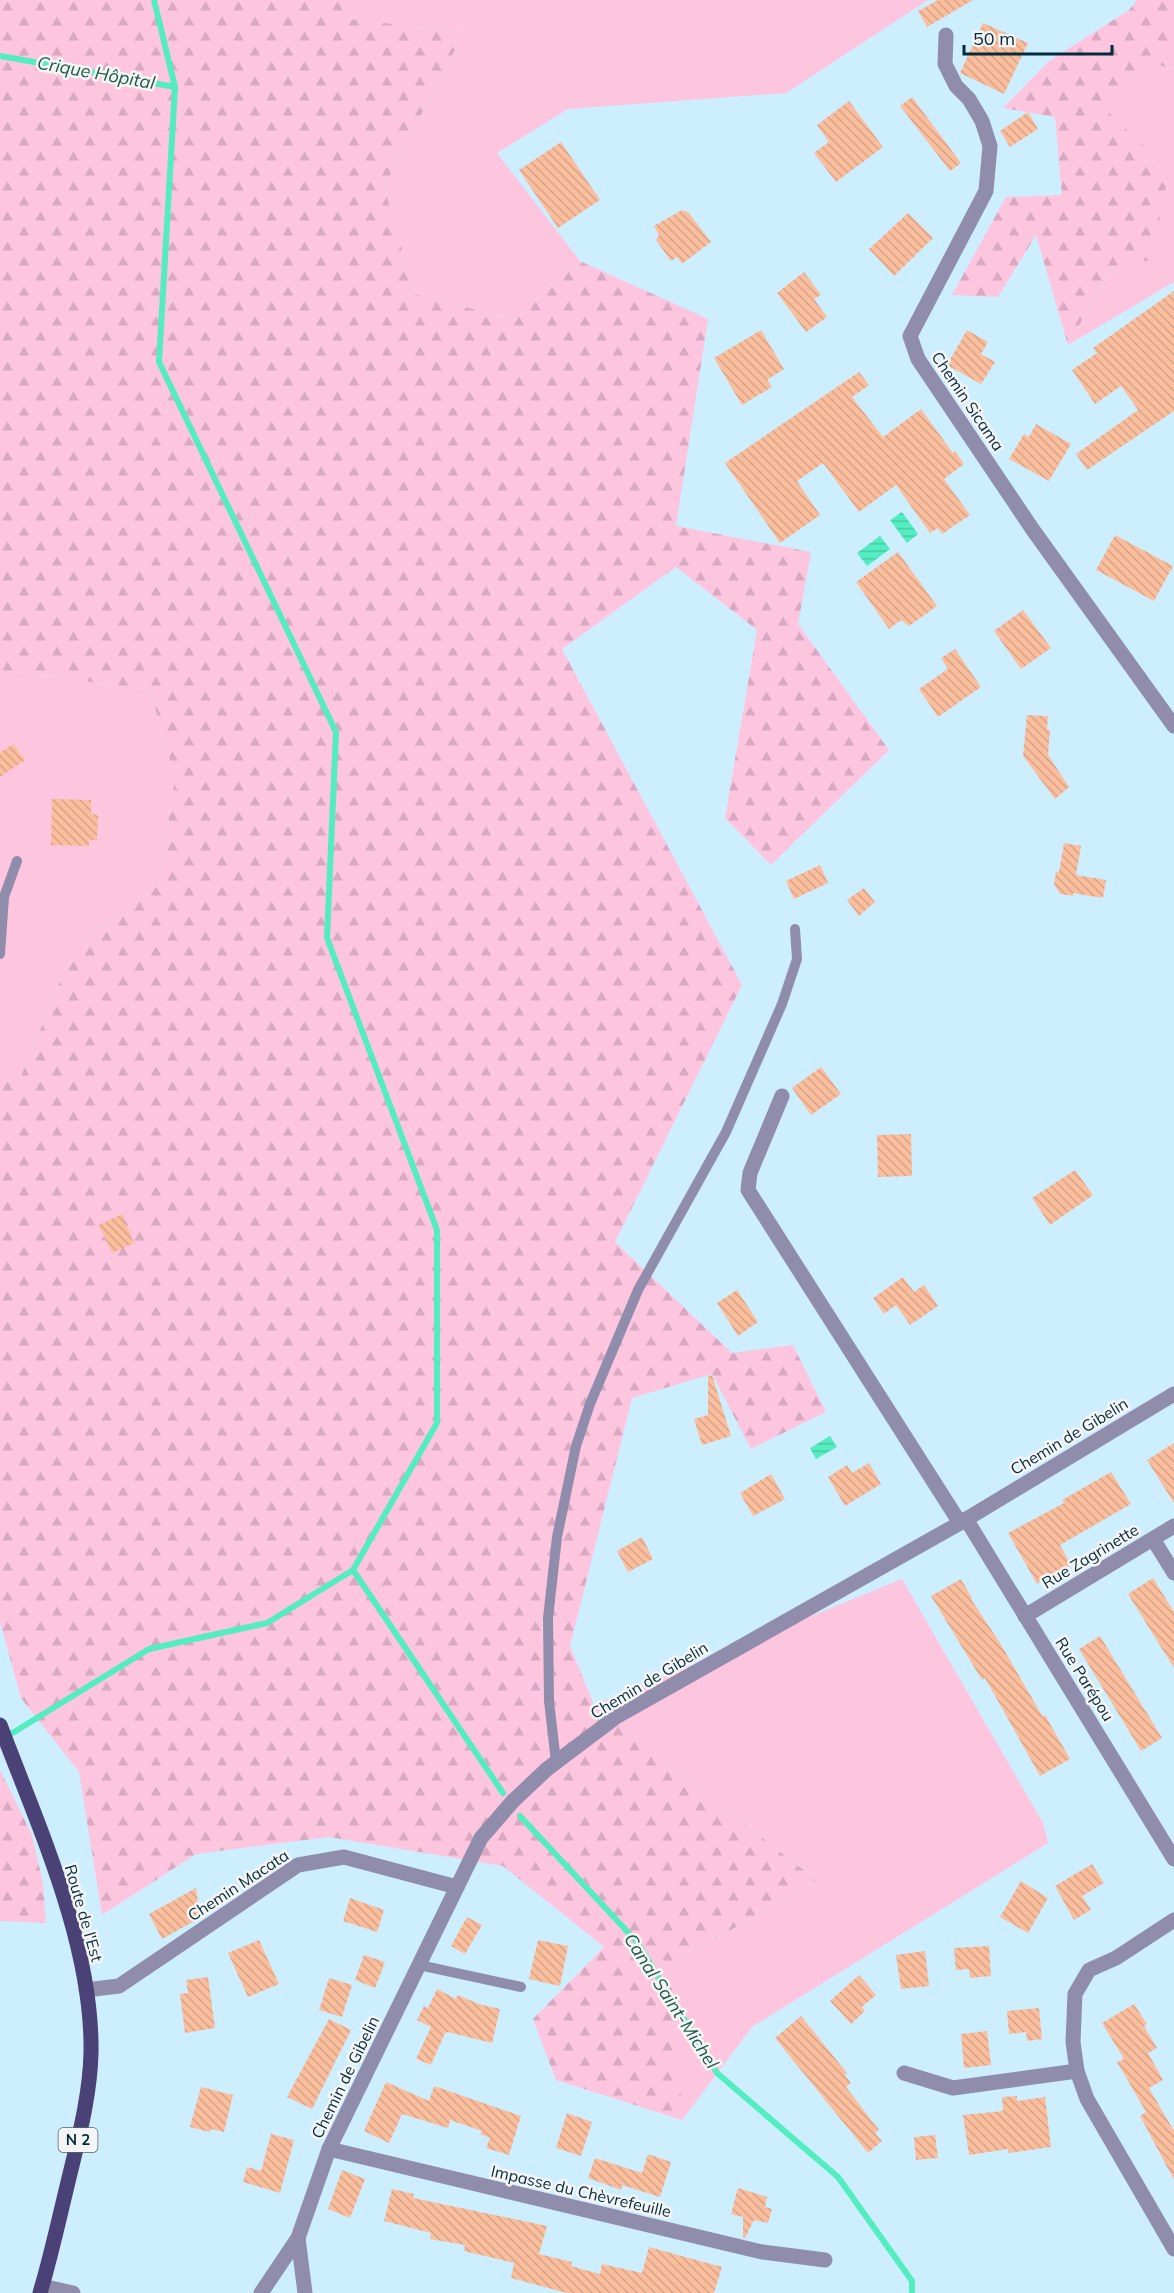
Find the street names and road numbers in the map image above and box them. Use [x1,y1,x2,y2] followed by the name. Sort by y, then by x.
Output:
[927,348,1009,454] street label: Chemin Sicama
[1007,1393,1131,1479] street label: Chemin de Gibelin
[1038,1519,1142,1593] street label: Rue Zagrinette
[1051,1633,1119,1725] street label: Rue Parépou
[587,1637,711,1723] street label: Chemin de Gibelin
[184,1845,292,1925] street label: Chemin Macata
[61,1862,108,1964] street label: Route de l'Est
[307,2013,383,2141] street label: Chemin de Gibelin
[58,2128,98,2152] road number: N 2
[489,2161,673,2221] street label: Impasse du Chèvrefeuille

